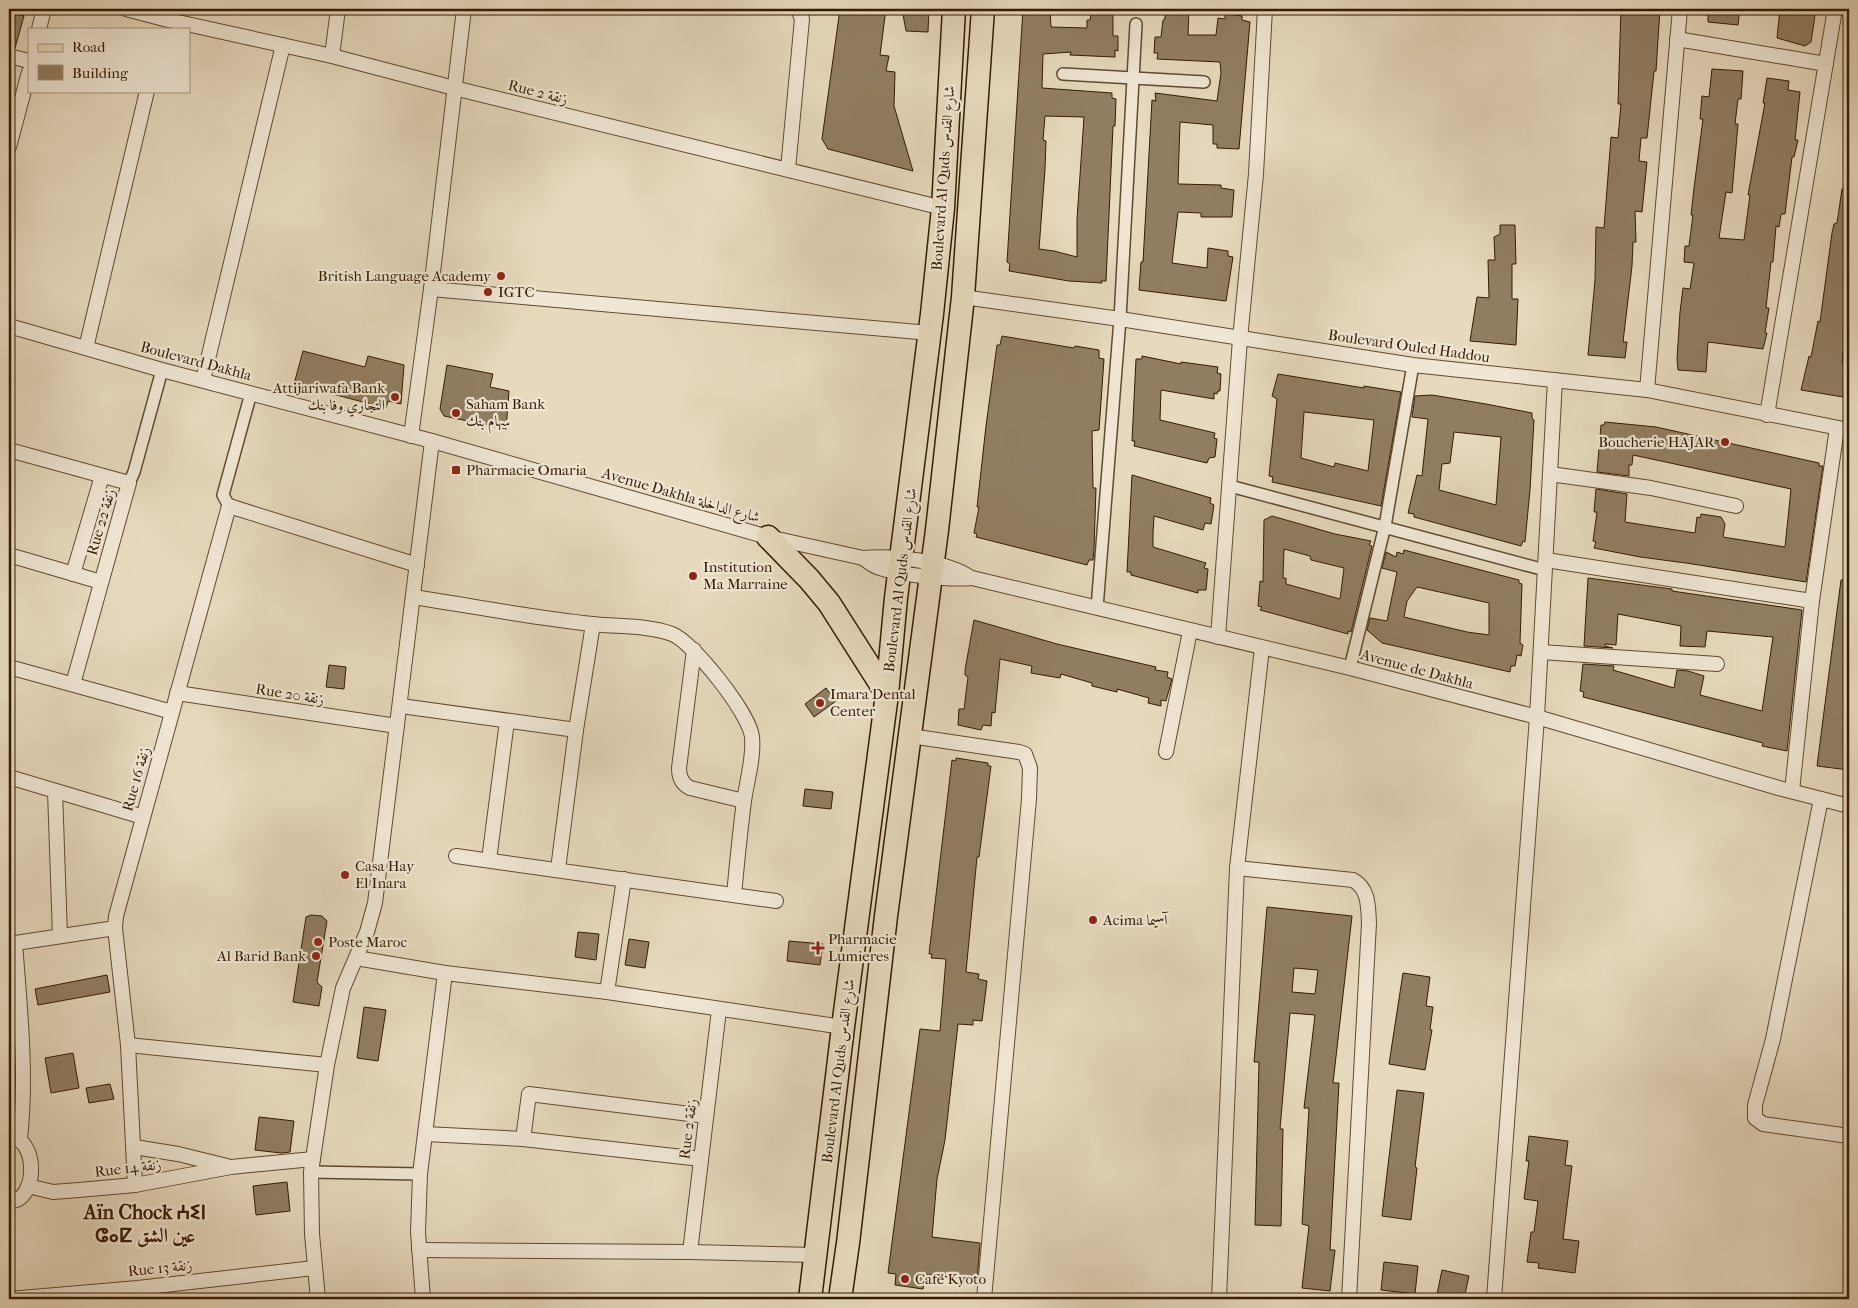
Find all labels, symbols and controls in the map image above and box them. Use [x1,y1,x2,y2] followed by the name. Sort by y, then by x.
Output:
[28,28,190,92] legend
[72,38,106,56] text: Road
[72,64,129,82] text: Building
[506,76,570,108] street label: Rue 2 زنقة
[928,85,962,272] street label: Boulevard Al Quds شارع القدس
[318,267,492,285] place label: British Language Academy
[495,270,507,282] marker: British Language Academy
[498,283,535,301] place label: IGTC
[482,286,494,298] marker: IGTC
[1327,326,1492,366] street label: Boulevard Ouled Haddou
[138,337,255,385] street label: Boulevard Dakhla
[272,379,385,417] place label: Attijariwafa Bank التجاري وفا بنك
[389,391,401,403] marker: Attijariwafa Bank التجاري وفا بنك
[466,395,545,434] place label: Saham Bank سهام بنك
[450,407,462,419] marker: Saham Bank سهام بنك
[1598,433,1716,451] place label: Boucherie HAJAR
[1719,436,1731,448] marker: Boucherie HAJAR
[466,461,588,479] place label: Pharmacie Omaria
[450,464,462,476] marker: Pharmacie Omaria
[598,464,762,530] street label: Avenue Dakhla شارع الداخلة
[83,487,119,557] street label: Rue 22 زنقة
[880,487,924,674] street label: Boulevard Al Quds شارع القدس
[703,558,788,593] place label: Institution Ma Marraine
[687,570,699,582] marker: Institution Ma Marraine
[1358,645,1476,693] street label: Avenue de Dakhla
[254,680,326,708] street label: Rue 20 زنقة
[830,685,916,720] place label: Imara Dental Center
[814,697,826,709] marker: Imara Dental Center
[118,745,154,813] street label: Rue 16 زنقة
[355,857,415,892] place label: Casa Hay El Inara
[339,869,351,881] marker: Casa Hay El Inara
[1102,911,1169,929] place label: Acima آسيما
[1087,914,1099,926] marker: Acima آسيما
[828,930,897,965] place label: Pharmacie Lumieres
[328,933,407,951] place label: Poste Maroc
[312,936,324,948] marker: Poste Maroc
[812,942,824,954] marker: Pharmacie Lumieres
[216,947,306,965] place label: Al Barid Bank
[310,950,322,962] marker: Al Barid Bank
[818,978,862,1165] street label: Boulevard Al Quds شارع القدس
[675,1098,701,1160] street label: Rue 2 زنقة
[93,1155,163,1181] street label: Rue 14 زنقة
[82,1201,206,1248] district label: Aïn Chock ⵄⵉⵏ ⵛⴰⵇ عين الشق
[127,1256,193,1280] street label: Rue 13 زنقة
[915,1270,986,1288] place label: Café Kyoto
[899,1273,911,1285] marker: Café Kyoto

